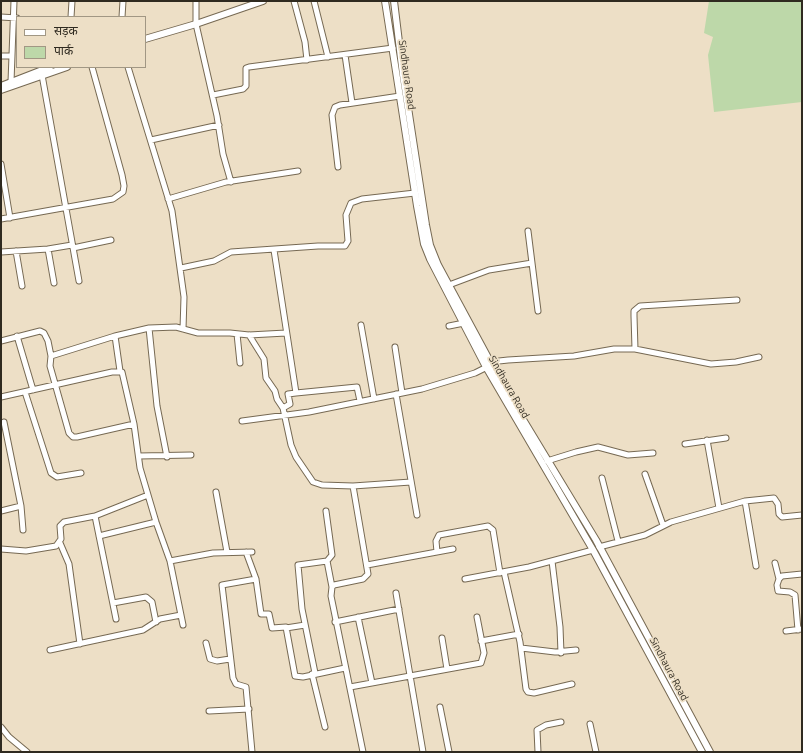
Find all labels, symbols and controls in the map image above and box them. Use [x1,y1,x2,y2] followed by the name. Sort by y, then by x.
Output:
[16,16,146,68] legend
[54,24,78,37] text: सड़क
[396,39,418,111] street label: Sindhaura Road
[54,44,73,57] text: पार्क
[486,354,532,420] street label: Sindhaura Road
[647,635,691,703] street label: Sindhaura Road

